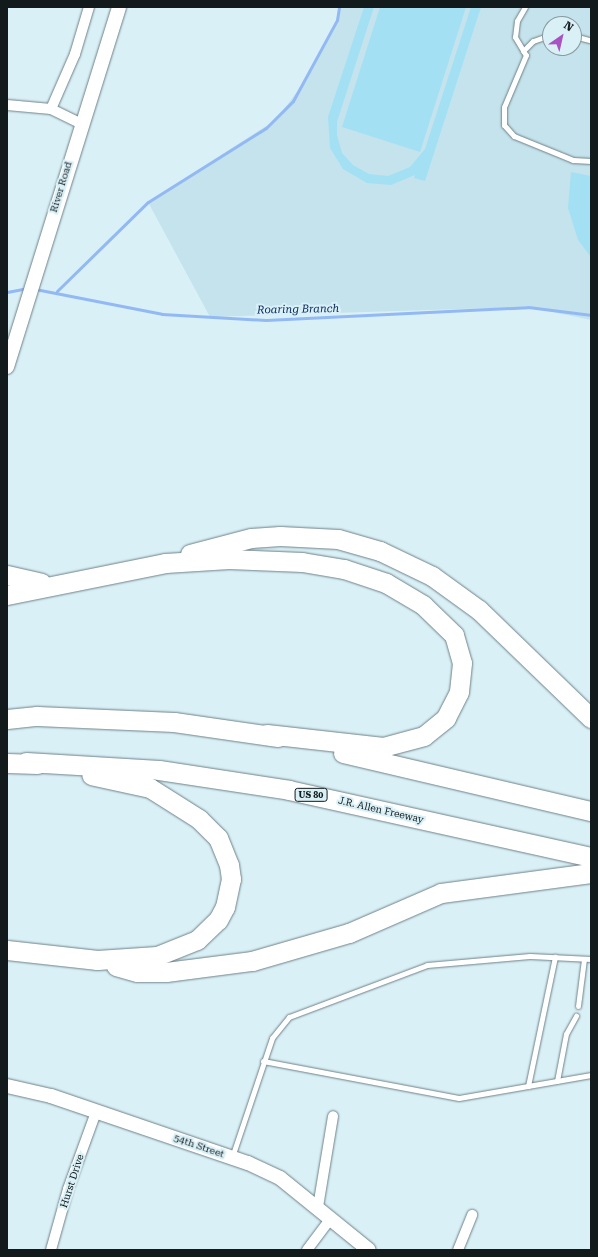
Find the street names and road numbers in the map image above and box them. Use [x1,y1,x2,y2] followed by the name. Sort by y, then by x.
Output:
[48,160,74,214] street label: River Road
[294,788,328,802] road number: US 80
[337,794,425,826] street label: J.R. Allen Freeway
[172,1132,226,1160] street label: 54th Street
[58,1153,86,1209] street label: Hurst Drive

